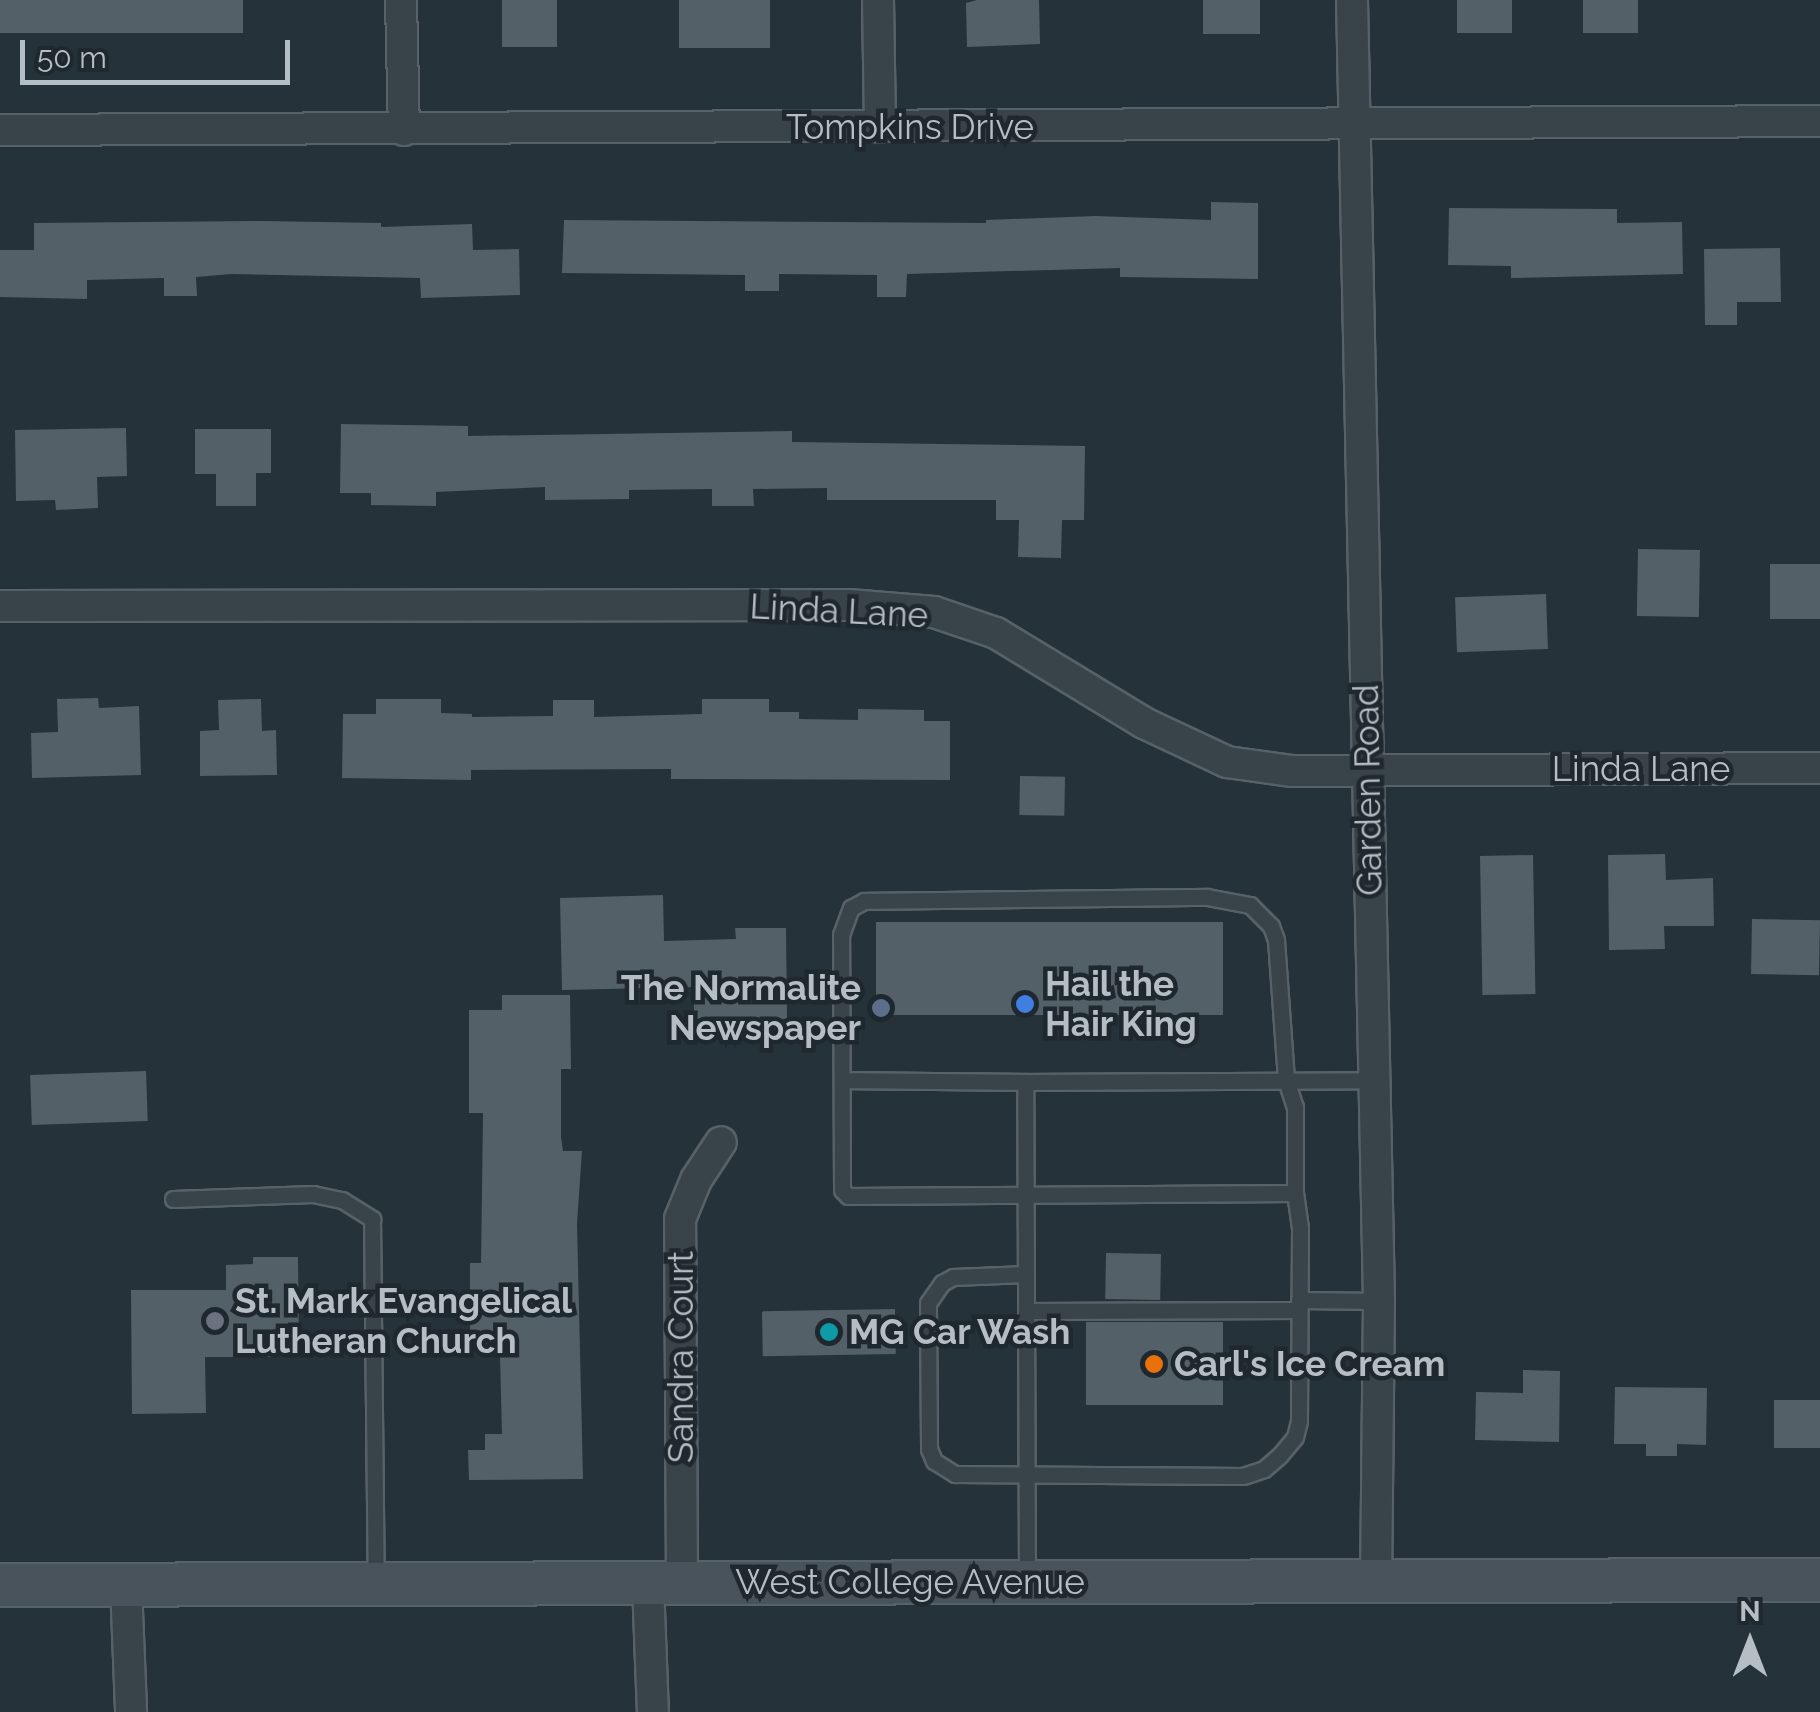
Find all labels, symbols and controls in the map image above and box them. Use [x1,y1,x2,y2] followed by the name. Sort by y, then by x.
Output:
[25,20,295,82] scale bar
[37,40,107,75] text: 50 m
[786,106,1034,148] street label: Tompkins Drive
[749,585,929,637] street label: Linda Lane
[1345,684,1391,896] street label: Garden Road
[1552,748,1730,790] street label: Linda Lane
[1045,963,1197,1045] place label: Hail the Hair King
[621,967,861,1049] place label: The Normalite Newspaper
[1014,993,1036,1015] marker: Hail the Hair King
[870,997,892,1019] marker: The Normalite Newspaper
[660,1251,702,1463] street label: Sandra Court
[235,1280,572,1362] place label: St. Mark Evangelical Lutheran Church
[204,1310,226,1332] marker: St. Mark Evangelical Lutheran Church
[849,1311,1072,1353] place label: MG Car Wash
[818,1321,840,1343] marker: MG Car Wash
[1174,1343,1445,1385] place label: Carl's Ice Cream
[1143,1353,1165,1375] marker: Carl's Ice Cream
[735,1561,1085,1603] street label: West College Avenue
[1700,1592,1800,1692] north arrow
[1739,1595,1761,1628] text: N

